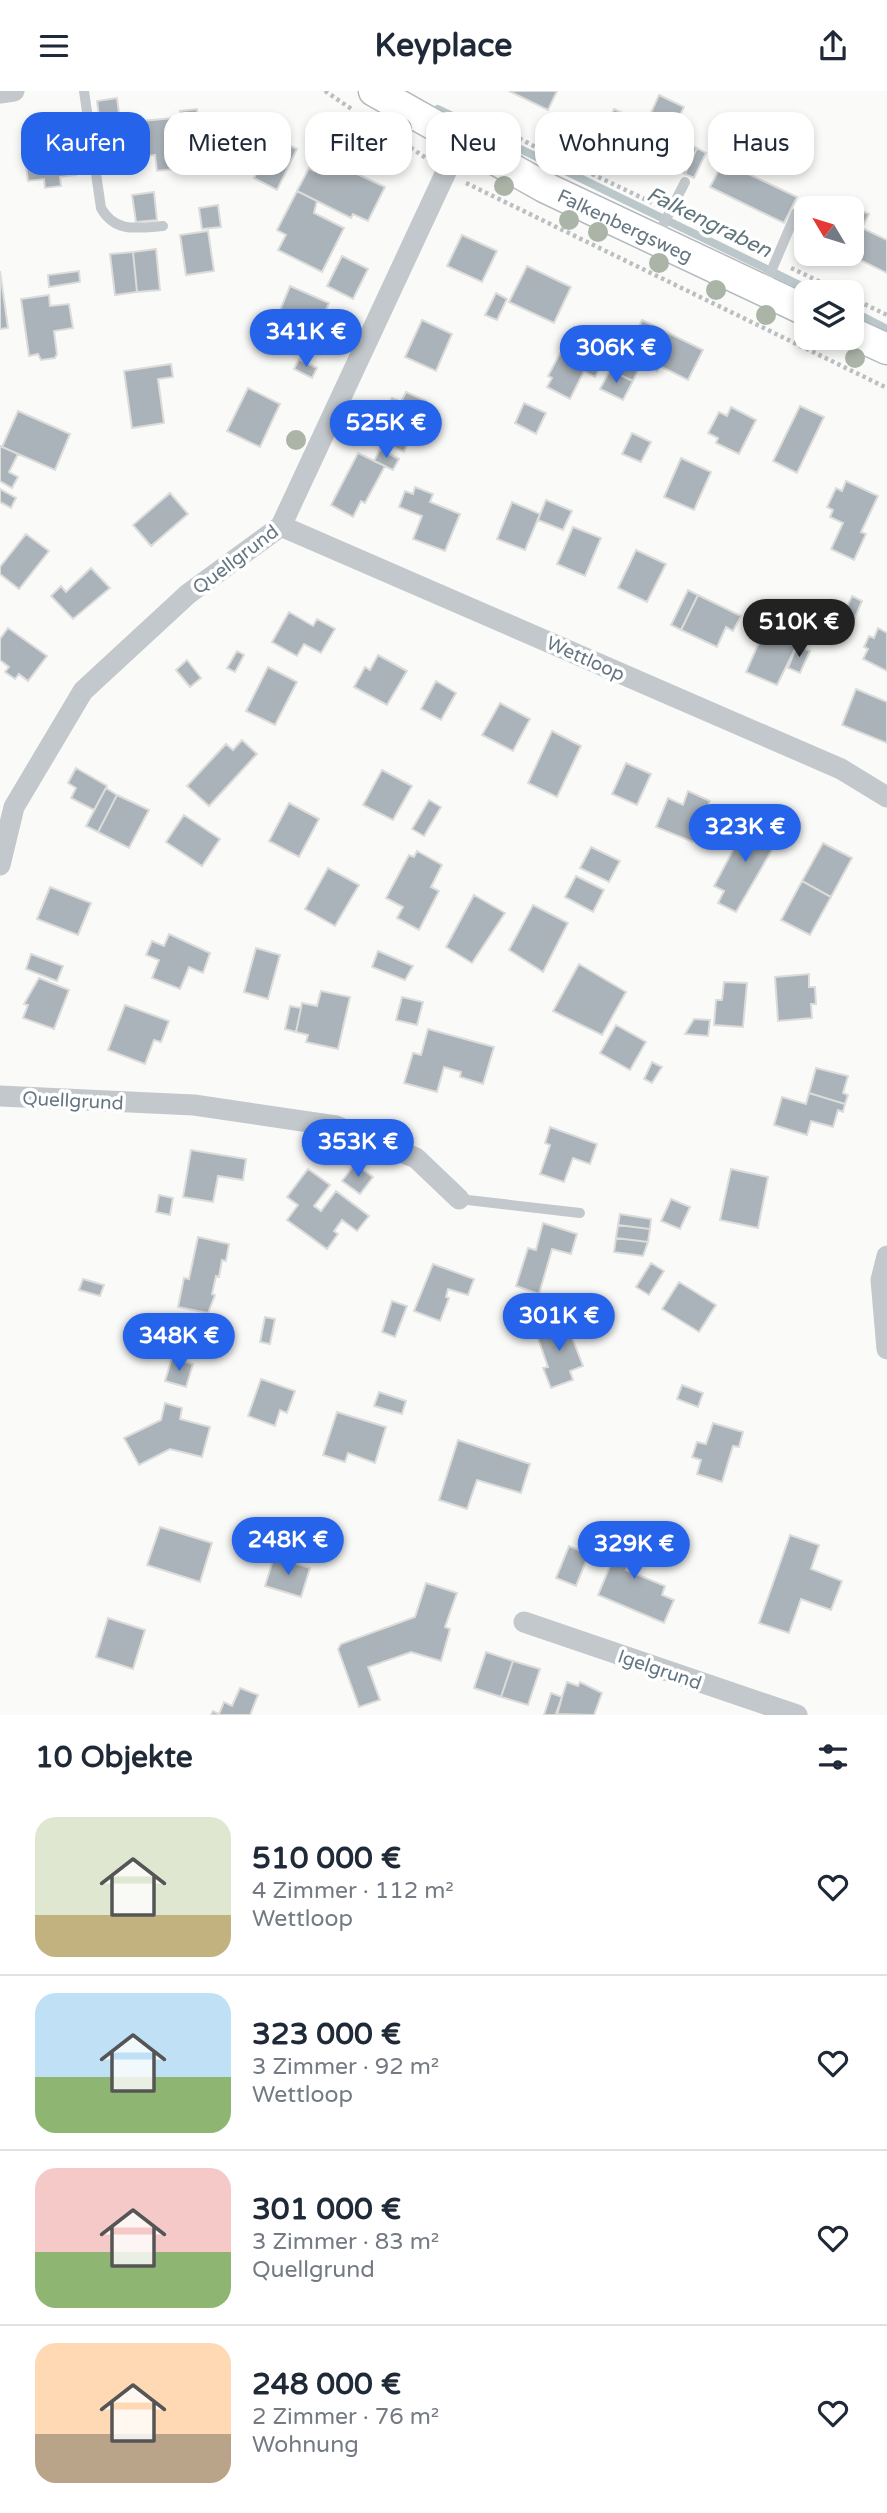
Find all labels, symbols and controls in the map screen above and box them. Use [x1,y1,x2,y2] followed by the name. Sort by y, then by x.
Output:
[35,27,73,65] icon: menu
[375,27,512,65] text: Keyplace
[814,27,852,65] icon: share
[21,112,150,175] chip: Kaufen
[164,112,291,175] chip: Mieten
[305,112,412,175] chip: Filter
[426,112,521,175] chip: Neu
[535,112,694,175] chip: Wohnung
[708,112,814,175] chip: Haus
[643,182,776,264] water label: Falkengraben
[554,185,696,267] street label: Falkenbergsweg
[794,196,864,266] north arrow
[794,196,864,350] map controls
[794,280,864,350] button: layers
[249,309,363,369] pin: 341K €
[266,318,346,346] text: 341K €
[559,325,673,385] pin: 306K €
[576,334,656,362] text: 306K €
[329,401,443,460] pin: 525K €
[346,409,426,437] text: 525K €
[188,520,283,599] street label: Quellgrund
[742,599,856,659] pin: 510K €
[759,608,839,636] text: 510K €
[543,632,628,686] street label: Wettloop
[688,805,802,864] pin: 323K €
[705,813,785,841] text: 323K €
[22,1087,124,1115] street label: Quellgrund
[301,1119,415,1179] pin: 353K €
[318,1128,398,1156] text: 353K €
[502,1293,616,1353] pin: 301K €
[519,1302,599,1330] text: 301K €
[122,1313,236,1373] pin: 348K €
[139,1322,219,1350] text: 348K €
[231,1517,345,1577] pin: 248K €
[577,1521,691,1581] pin: 329K €
[248,1526,328,1554] text: 248K €
[594,1530,674,1558] text: 329K €
[615,1645,704,1695] street label: Igelgrund
[814,1738,852,1776] icon: filters
[35,1739,193,1776] text: 10 Objekte
[252,1840,401,1877] text: 510 000 €
[91,1845,175,1929] icon: home
[814,1868,852,1906] icon: heart
[252,1877,454,1905] text: 4 Zimmer · 112 m²
[252,1905,353,1933] text: Wettloop
[252,2016,401,2053] text: 323 000 €
[91,2021,175,2105] icon: home
[814,2044,852,2082] icon: heart
[252,2053,439,2081] text: 3 Zimmer · 92 m²
[252,2081,353,2109] text: Wettloop
[252,2191,401,2228] text: 301 000 €
[91,2196,175,2280] icon: home
[814,2219,852,2257] icon: heart
[252,2228,439,2256] text: 3 Zimmer · 83 m²
[252,2256,375,2284] text: Quellgrund
[252,2366,401,2403] text: 248 000 €
[91,2371,175,2455] icon: home
[814,2394,852,2432] icon: heart
[252,2403,439,2431] text: 2 Zimmer · 76 m²
[252,2431,359,2459] text: Wohnung

